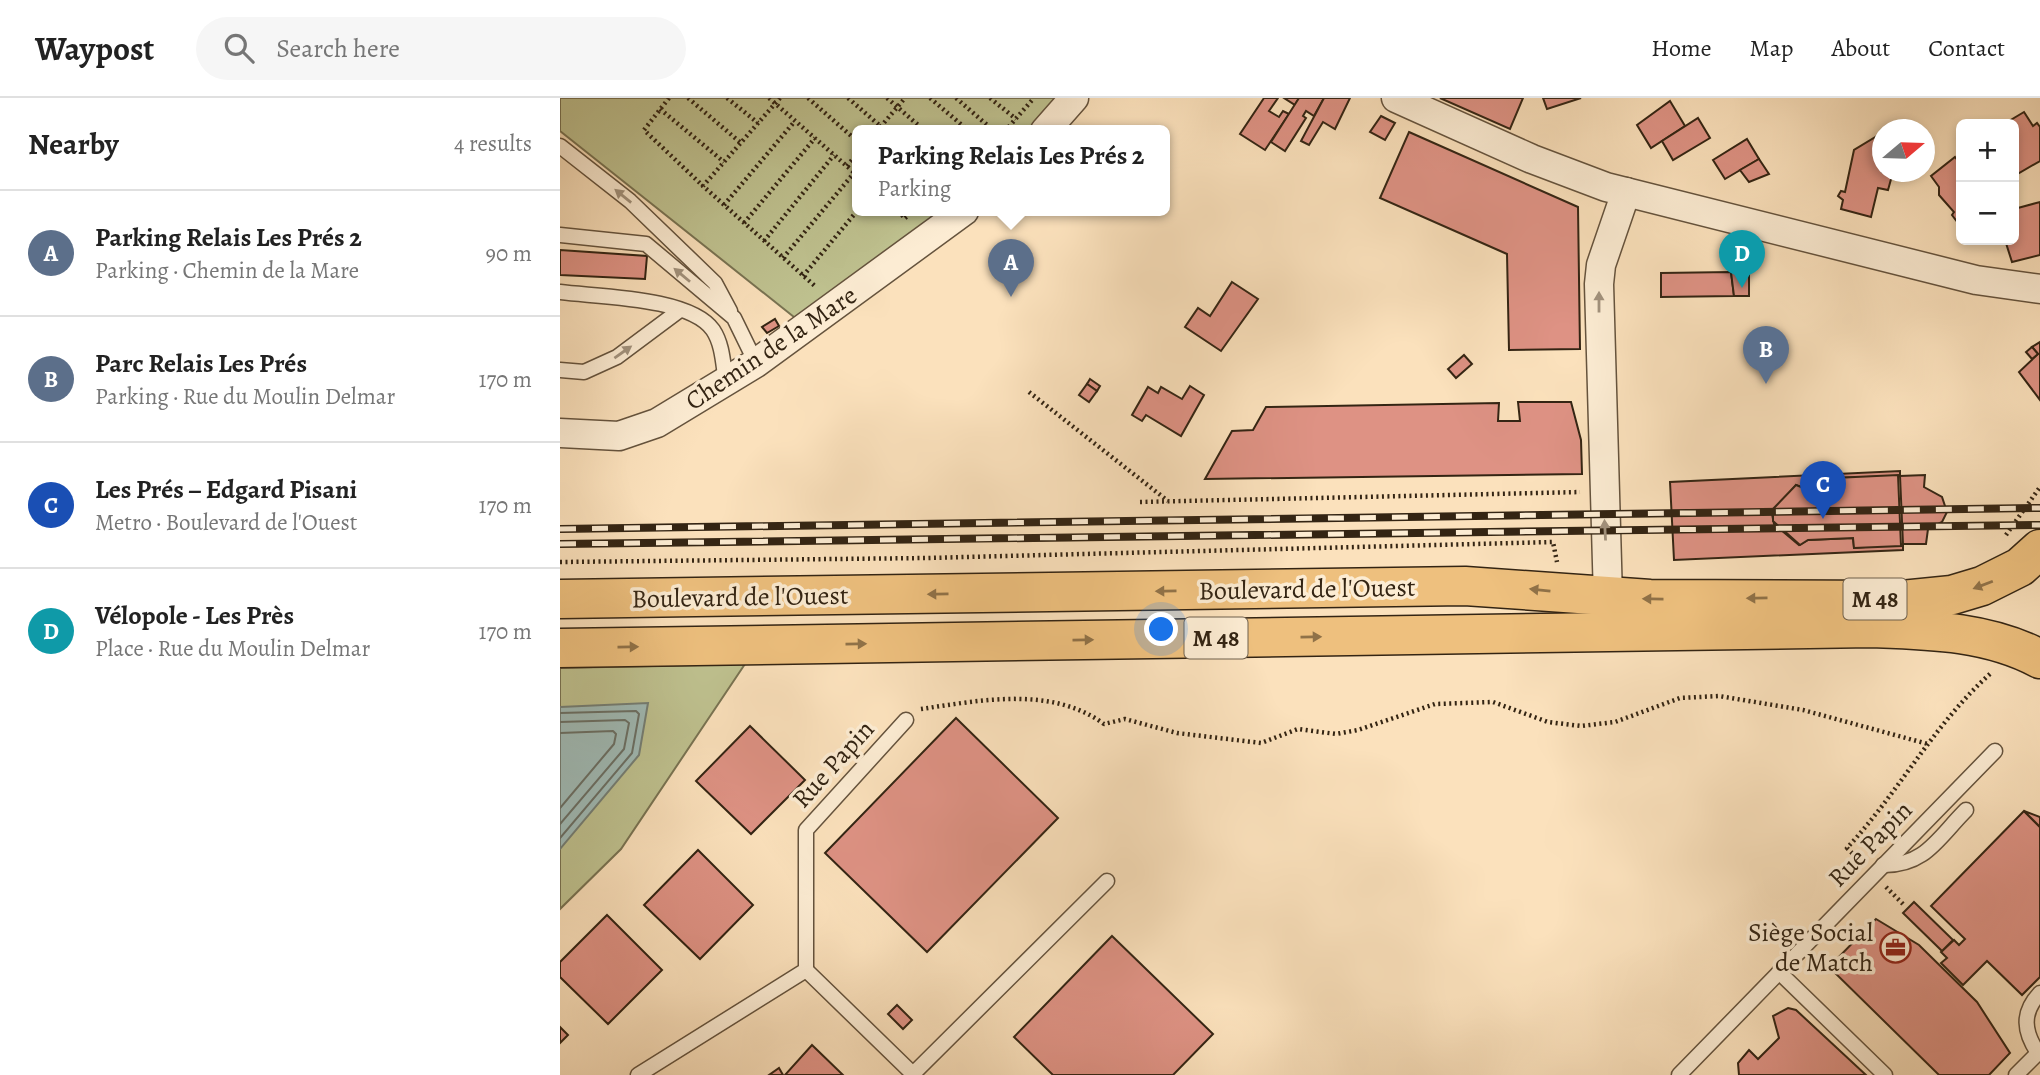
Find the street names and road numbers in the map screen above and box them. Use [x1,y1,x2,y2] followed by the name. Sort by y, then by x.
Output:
[678,278,864,418] street label: Chemin de la Mare
[1198,570,1416,608] street label: Boulevard de l'Ouest
[631,578,849,616] street label: Boulevard de l'Ouest
[1844,578,1906,620] road number: M 48
[1184,618,1248,658] road number: M 48
[784,712,882,816] street label: Rue Papin
[1820,793,1920,895] street label: Rue Papin

